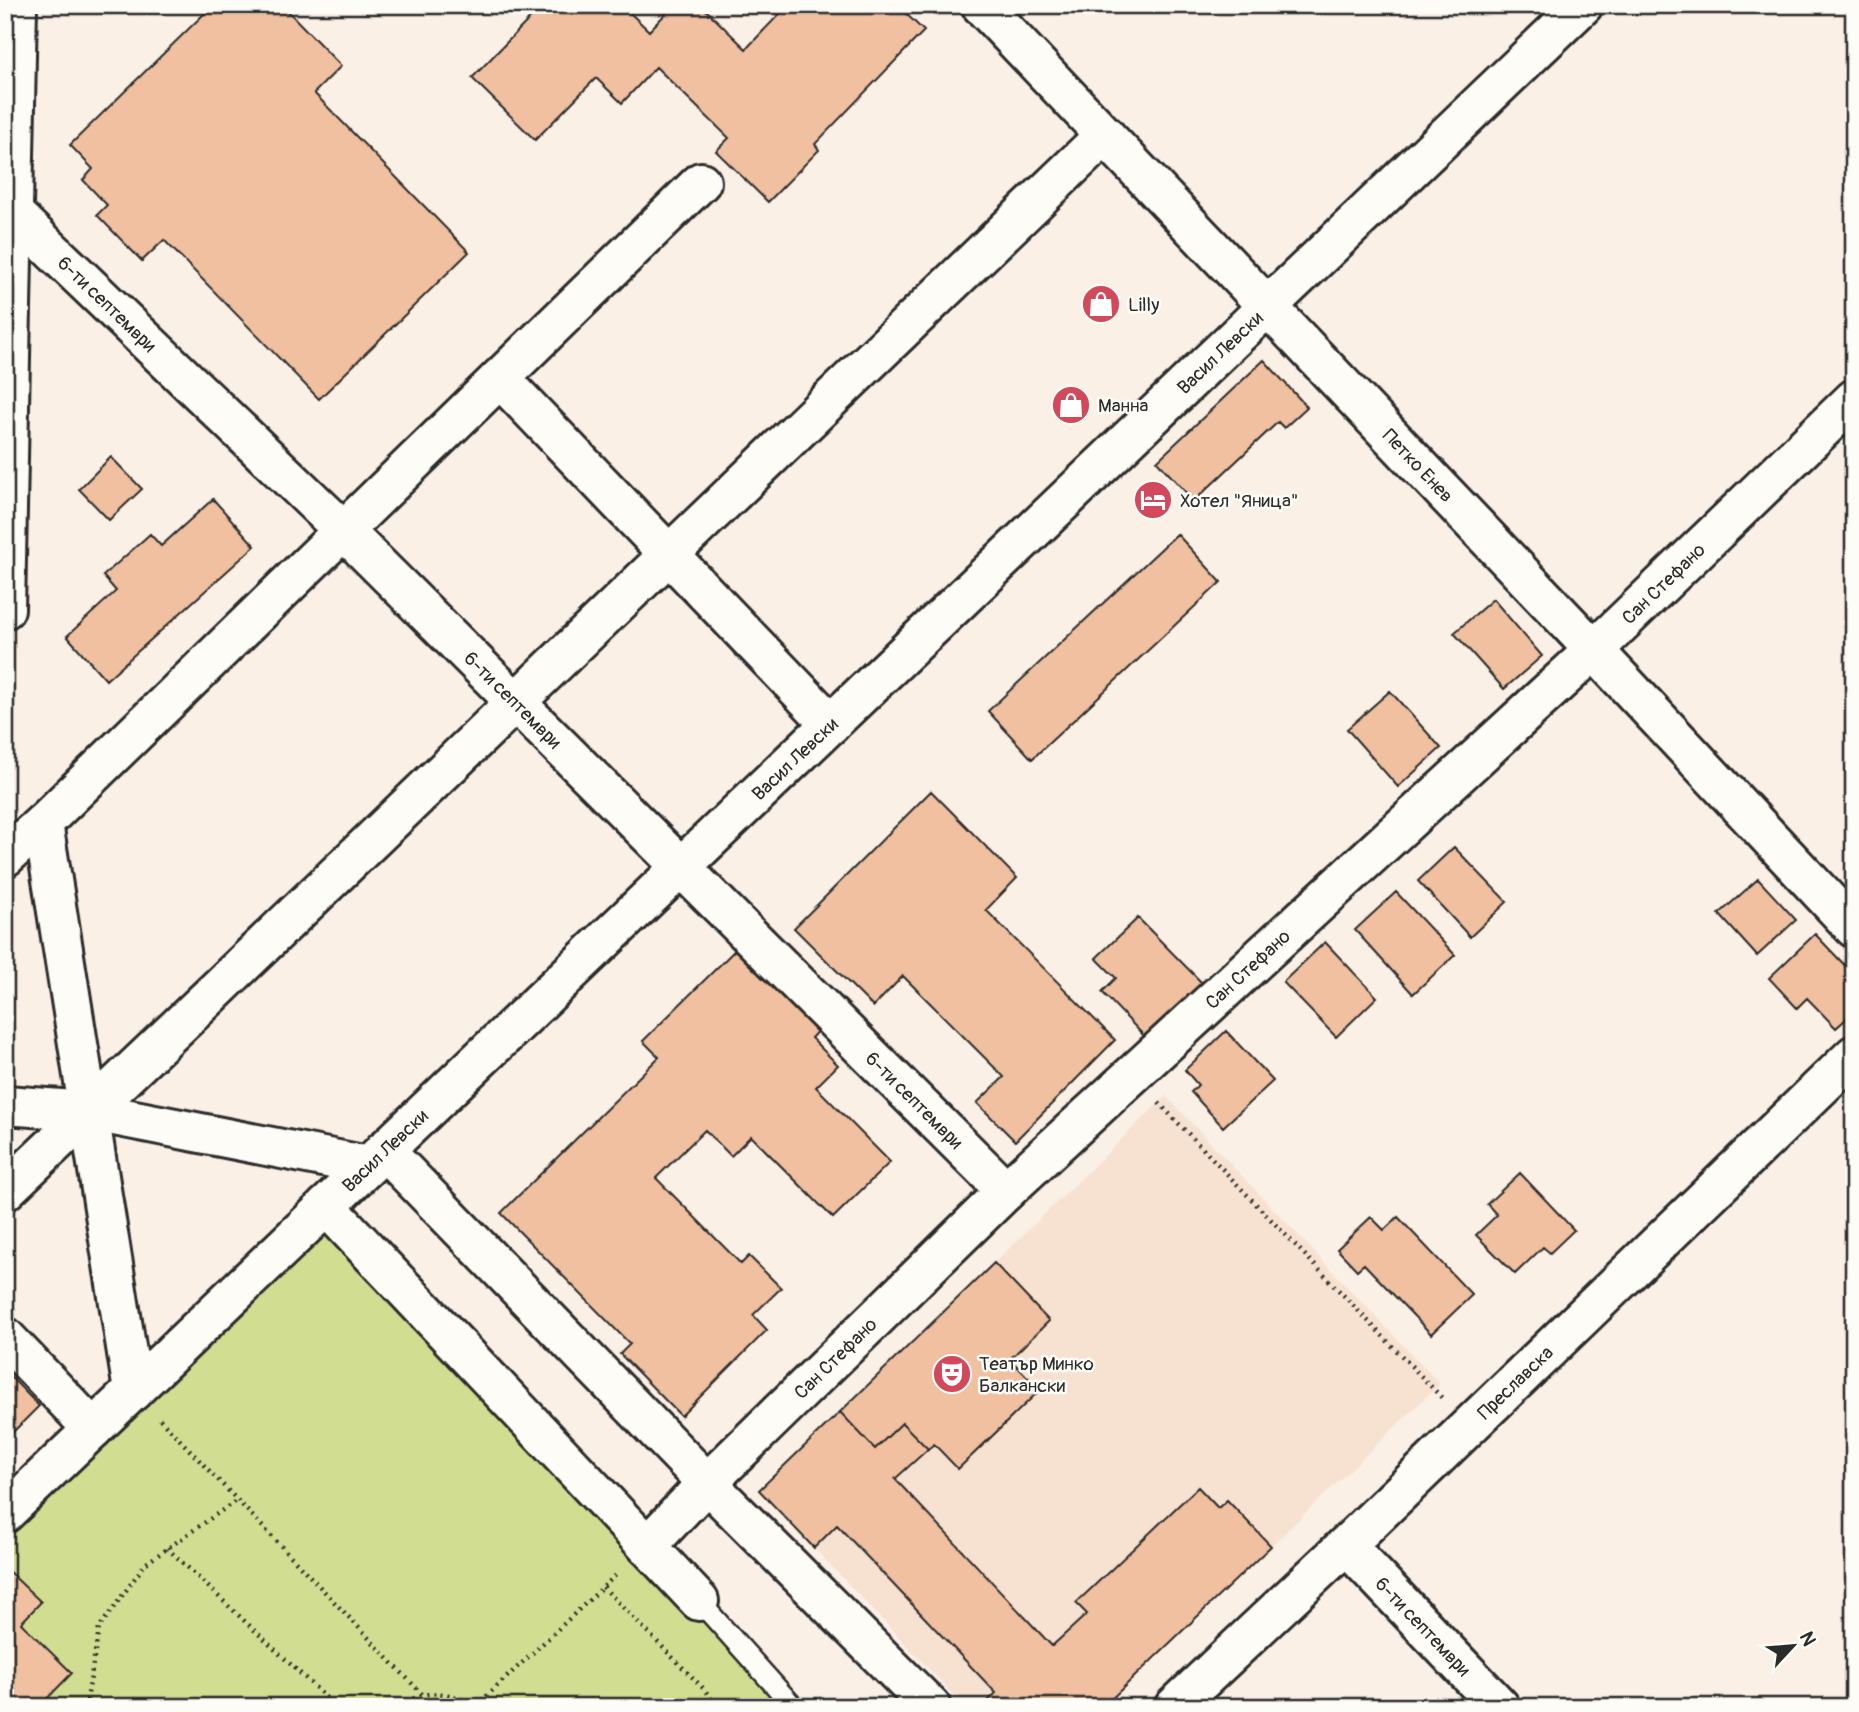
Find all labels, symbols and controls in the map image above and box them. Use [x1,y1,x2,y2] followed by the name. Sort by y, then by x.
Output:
[52,251,161,358] street label: 6-ти септември
[1080,283,1122,325] shop icon: Lilly
[1128,293,1159,317] place label: Lilly
[1172,306,1269,400] street label: Васил Левски
[1050,384,1092,426] shop icon: Манна
[1098,394,1148,418] place label: Манна
[1377,424,1458,508] street label: Петко Енев
[1132,479,1174,521] hotel icon: Хотел "Яница"
[1180,489,1299,513] place label: Хотел "Яница"
[1617,538,1711,630] street label: Сан Стефано
[458,646,567,754] street label: 6-ти септември
[747,712,844,806] street label: Васил Левски
[1201,925,1296,1015] street label: Сан Стефано
[860,1047,968,1155] street label: 6-ти септември
[337,1104,434,1198] street label: Васил Левски
[789,1313,882,1405] street label: Сан Стефано
[1473,1341,1559,1425] street label: Преславска
[979,1352,1094,1398] place label: Театър Минко Балкански
[931,1353,973,1395] theatre icon: Театър Минко Балкански
[1370,1572,1476,1682] street label: 6-ти септември
[1758,1610,1828,1680] north arrow
[1794,1628,1821,1650] text: N

